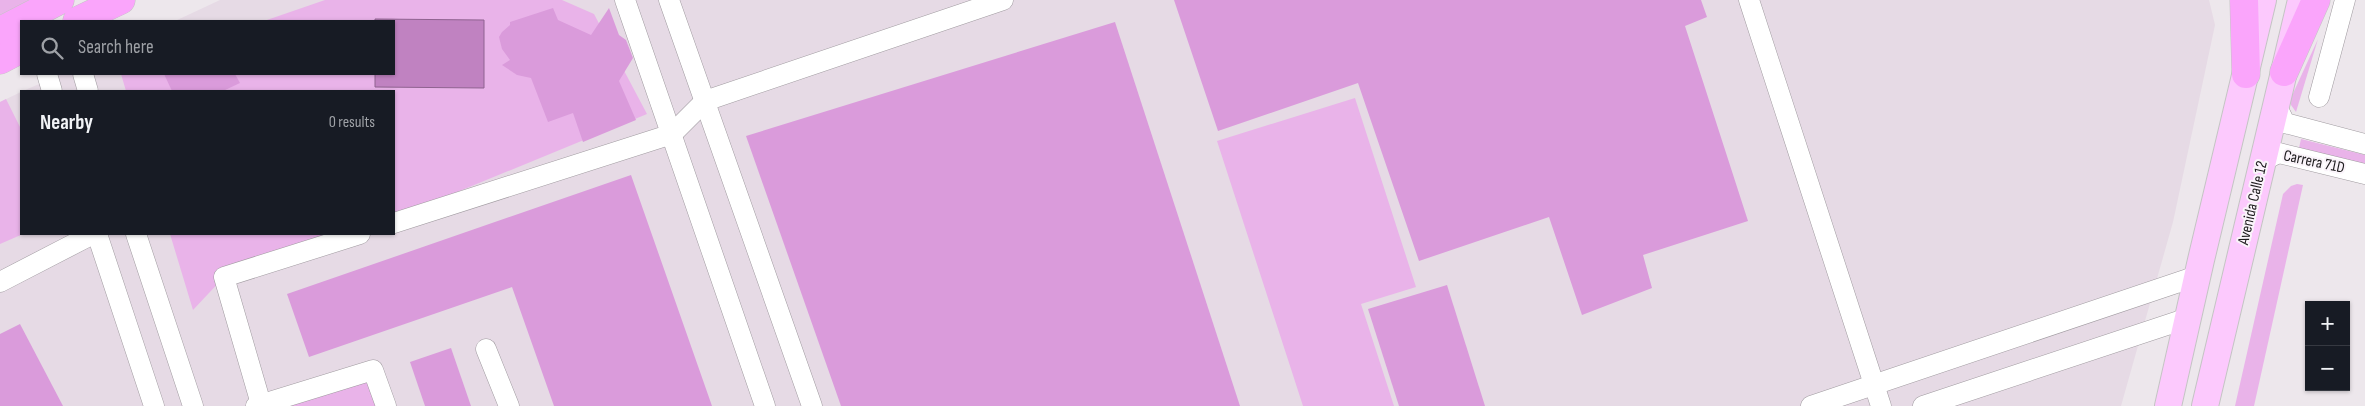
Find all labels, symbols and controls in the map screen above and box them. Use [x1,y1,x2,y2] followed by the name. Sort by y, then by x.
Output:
[20,20,395,75] search box
[38,34,66,62] icon: search
[78,36,154,59] text: Search here
[40,110,93,135] text: Nearby
[329,113,375,132] text: 0 results
[2282,146,2346,178] street label: Carrera 71D
[2234,159,2272,248] street label: Avenida Calle 12
[2305,301,2350,391] map controls
[2305,301,2350,346] button: +
[2305,346,2350,391] button: −

